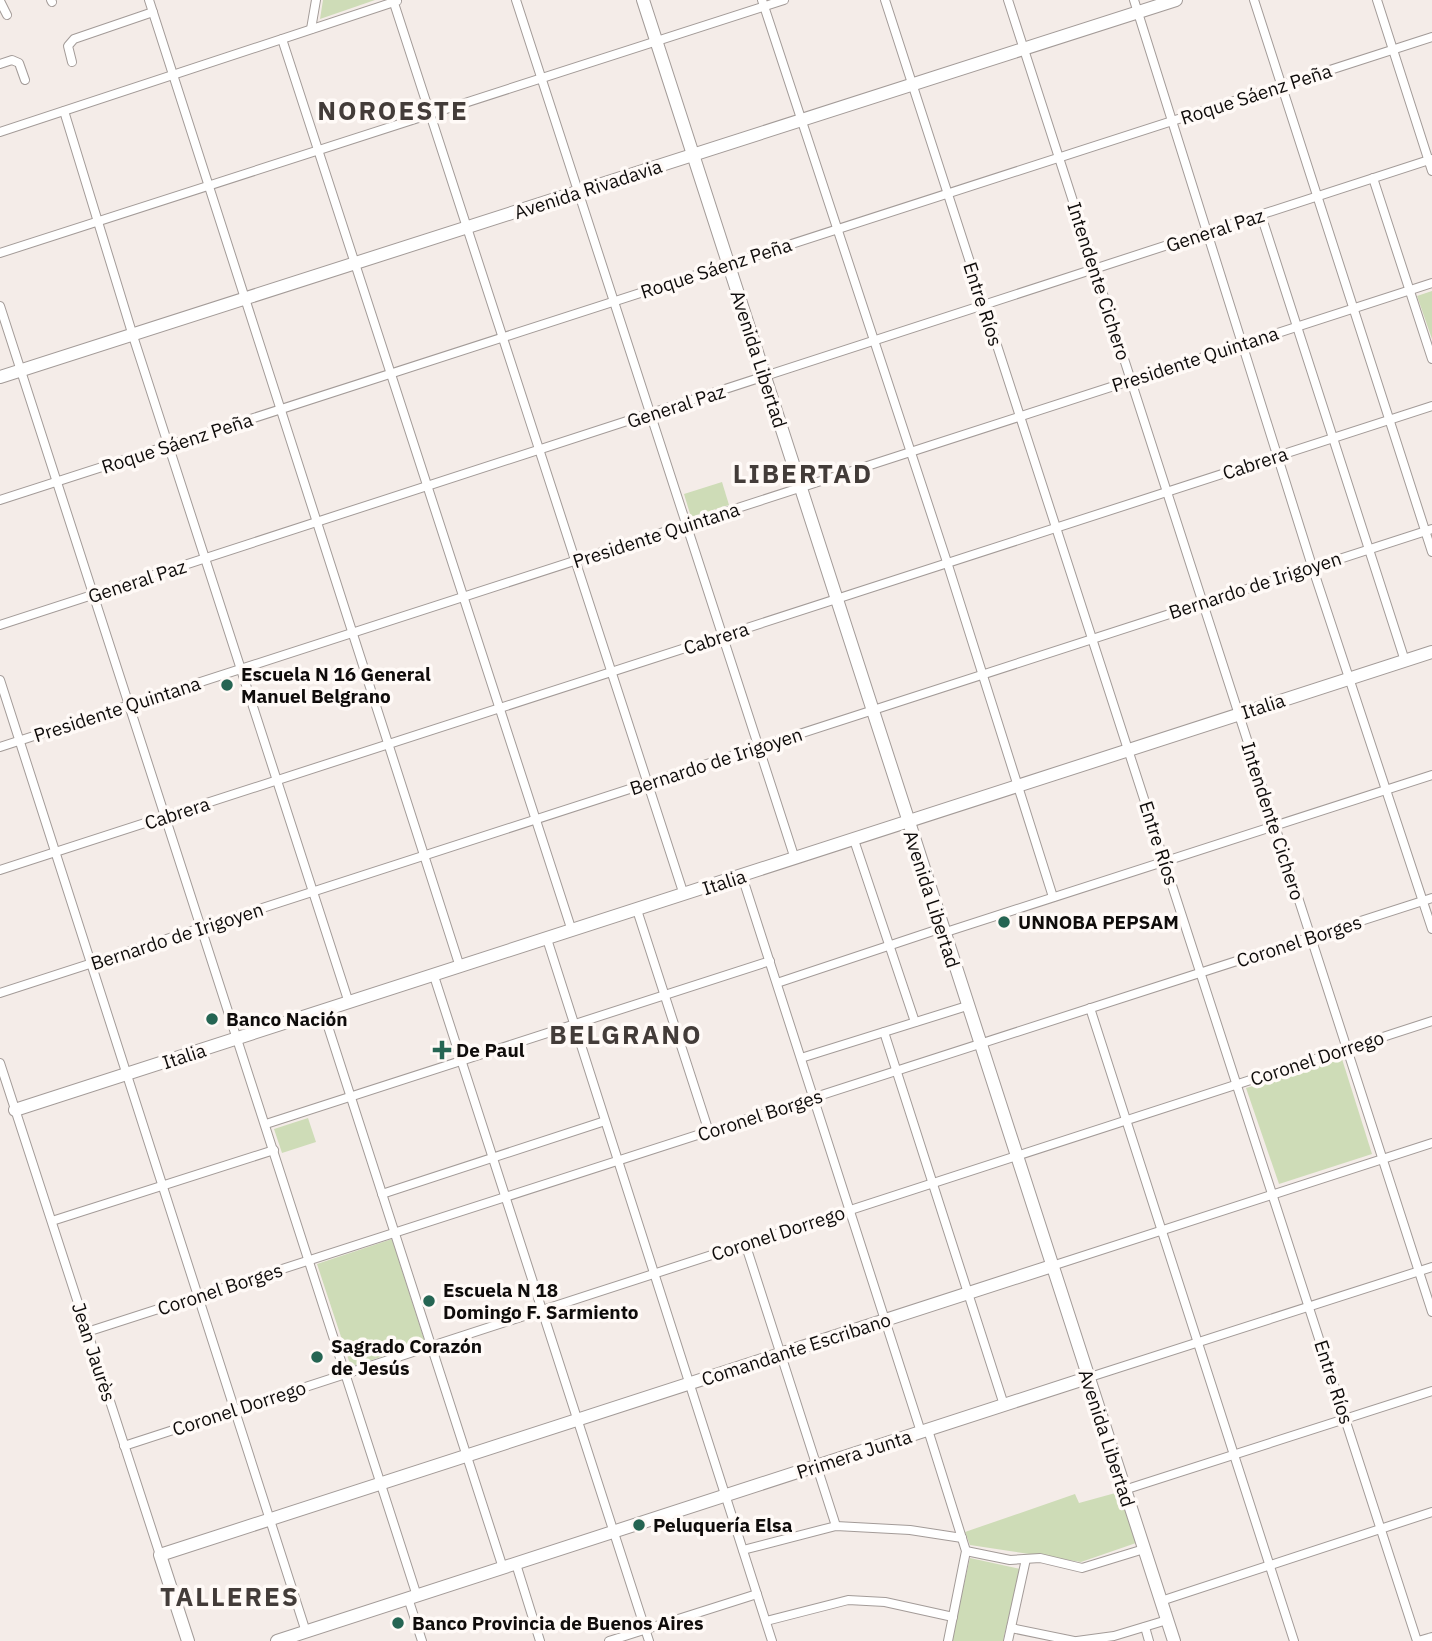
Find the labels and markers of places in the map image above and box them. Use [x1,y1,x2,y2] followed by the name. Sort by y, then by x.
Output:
[241,662,431,708] place label: Escuela N 16 General Manuel Belgrano
[219,677,235,693] marker: Escuela N 16 General Manuel Belgrano
[1018,910,1179,934] place label: UNNOBA PEPSAM
[996,914,1012,930] marker: UNNOBA PEPSAM
[226,1007,348,1031] place label: Banco Nación
[204,1011,220,1027] marker: Banco Nación
[456,1038,525,1062] place label: De Paul
[434,1042,450,1058] marker: De Paul
[443,1278,639,1324] place label: Escuela N 18 Domingo F. Sarmiento
[421,1293,437,1309] marker: Escuela N 18 Domingo F. Sarmiento
[331,1334,482,1380] place label: Sagrado Corazón de Jesús
[309,1349,325,1365] marker: Sagrado Corazón de Jesús
[653,1513,793,1537] place label: Peluquería Elsa
[631,1517,647,1533] marker: Peluquería Elsa
[412,1611,703,1635] place label: Banco Provincia de Buenos Aires
[390,1615,406,1631] marker: Banco Provincia de Buenos Aires

